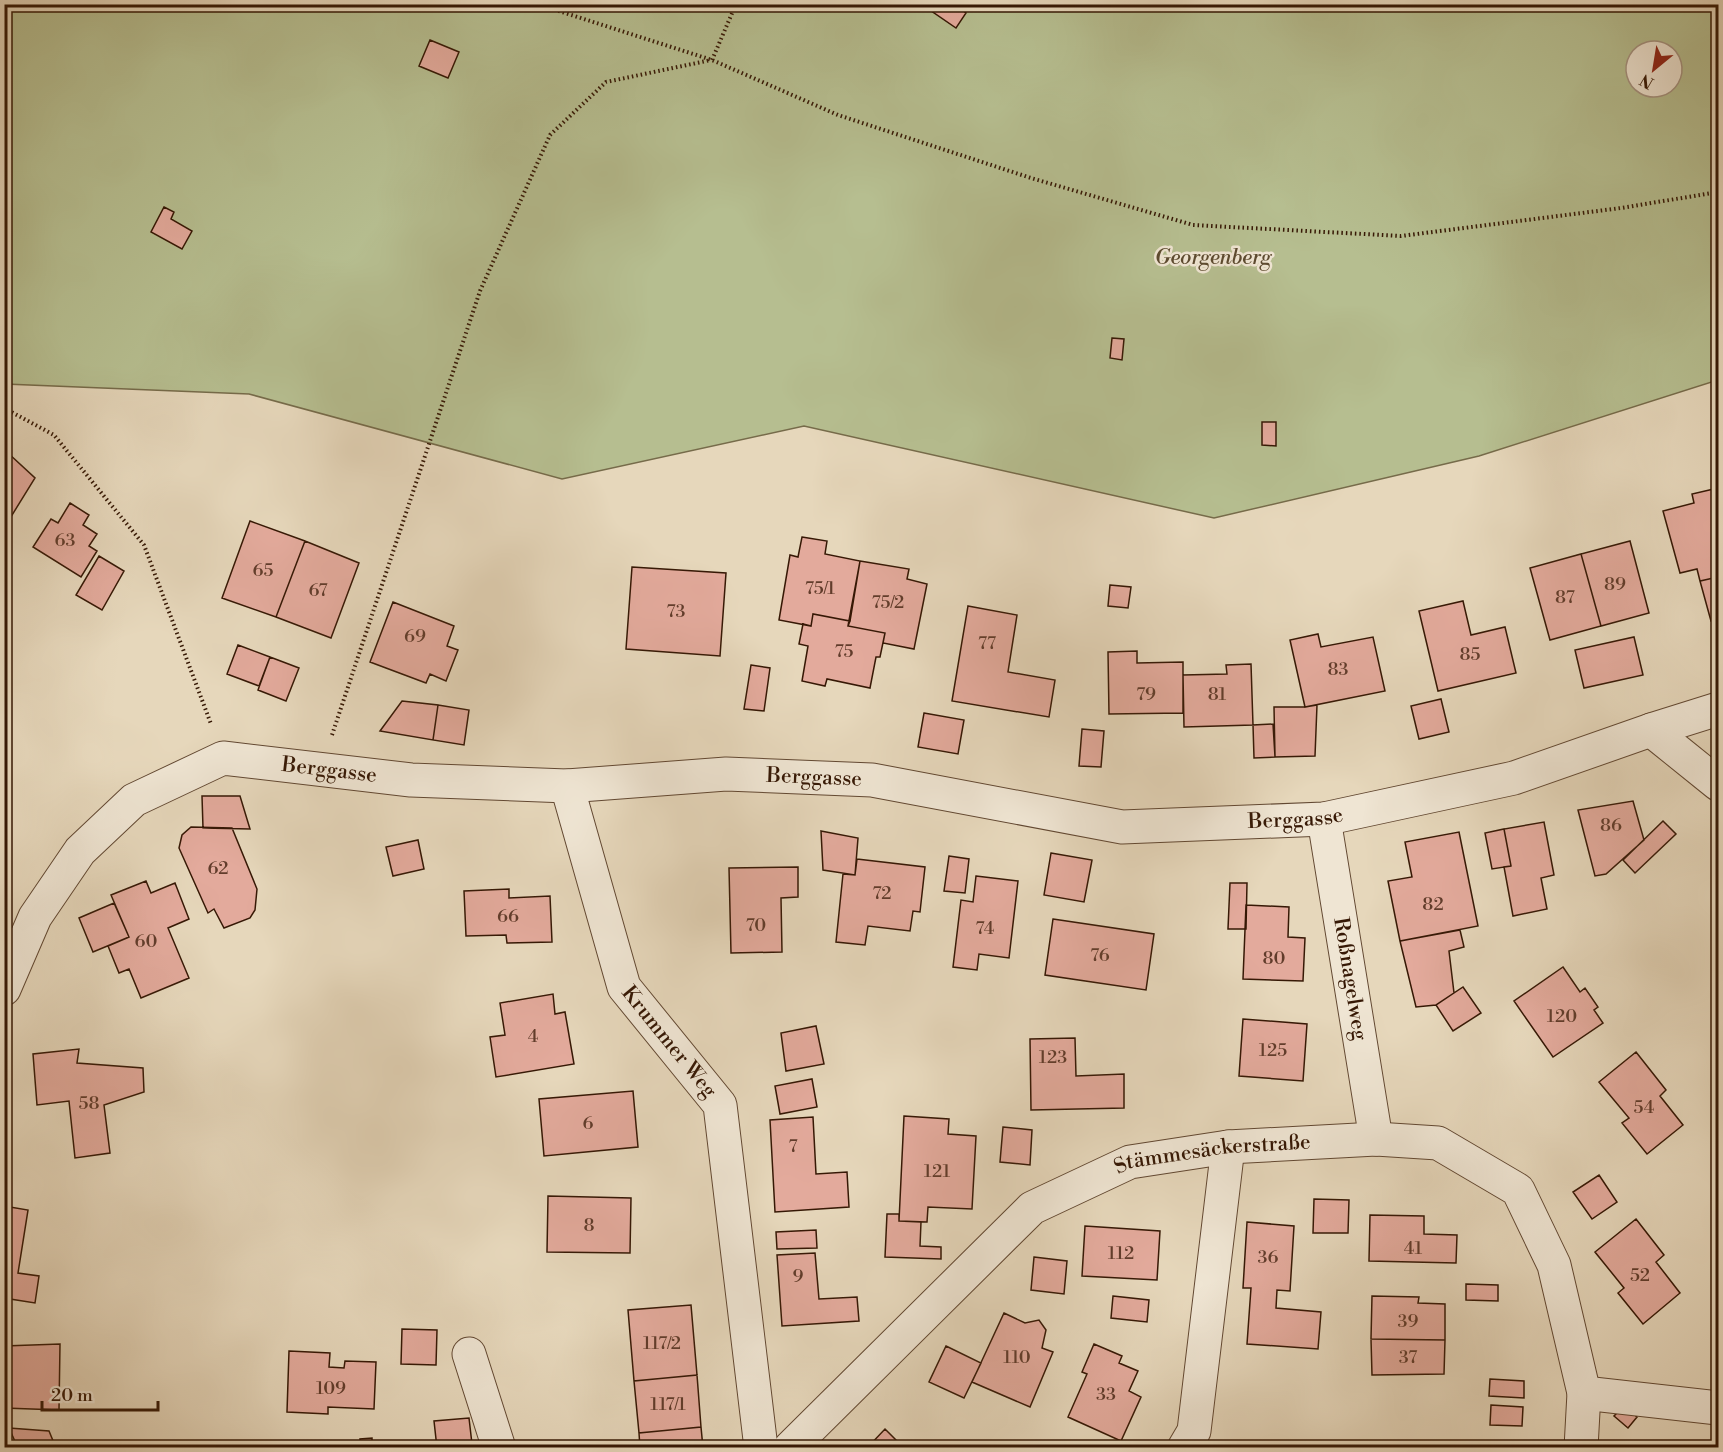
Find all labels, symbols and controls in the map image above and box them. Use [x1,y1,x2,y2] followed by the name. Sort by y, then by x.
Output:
[1624,39,1684,99] north arrow
[1636,69,1657,93] text: N
[1155,245,1272,271] park label: Georgenberg
[55,529,75,552] house number: 63
[253,559,273,582] house number: 65
[1604,573,1626,596] house number: 89
[805,577,835,600] house number: 75/1
[308,579,328,602] house number: 67
[1555,586,1575,609] house number: 87
[872,591,904,614] house number: 75/2
[667,600,685,623] house number: 73
[404,625,426,648] house number: 69
[978,632,996,655] house number: 77
[835,640,853,663] house number: 75
[1460,643,1481,666] house number: 85
[1328,658,1349,681] house number: 83
[1136,683,1156,706] house number: 79
[1208,683,1226,706] house number: 81
[279,752,378,789] street label: Berggasse
[765,763,862,793] street label: Berggasse
[1246,802,1346,835] street label: Berggasse
[1600,814,1622,837] house number: 86
[207,857,229,880] house number: 62
[872,882,892,905] house number: 72
[1422,893,1444,916] house number: 82
[497,905,519,928] house number: 66
[746,914,766,937] house number: 70
[1327,915,1373,1042] street label: Roßnagelweg
[976,917,995,940] house number: 74
[135,930,157,953] house number: 60
[1090,944,1110,967] house number: 76
[1263,947,1286,970] house number: 80
[616,981,722,1104] street label: Krummer Weg
[1547,1005,1577,1028] house number: 120
[528,1025,539,1048] house number: 4
[1259,1039,1287,1062] house number: 125
[1039,1046,1067,1069] house number: 123
[79,1092,99,1115] house number: 58
[1634,1096,1655,1119] house number: 54
[583,1112,594,1135] house number: 6
[1110,1130,1311,1181] street label: Stämmesäckerstraße
[788,1135,798,1158] house number: 7
[924,1160,950,1183] house number: 121
[583,1214,595,1237] house number: 8
[1404,1237,1422,1260] house number: 41
[1108,1242,1134,1265] house number: 112
[1258,1246,1279,1269] house number: 36
[1630,1264,1650,1287] house number: 52
[793,1265,804,1288] house number: 9
[1398,1310,1419,1333] house number: 39
[643,1332,681,1355] house number: 117/2
[1003,1346,1031,1369] house number: 110
[1399,1346,1417,1369] house number: 37
[42,1374,158,1412] scale bar
[316,1377,346,1400] house number: 109
[1096,1383,1116,1406] house number: 33
[51,1384,93,1407] text: 20 m
[650,1393,686,1416] house number: 117/1

